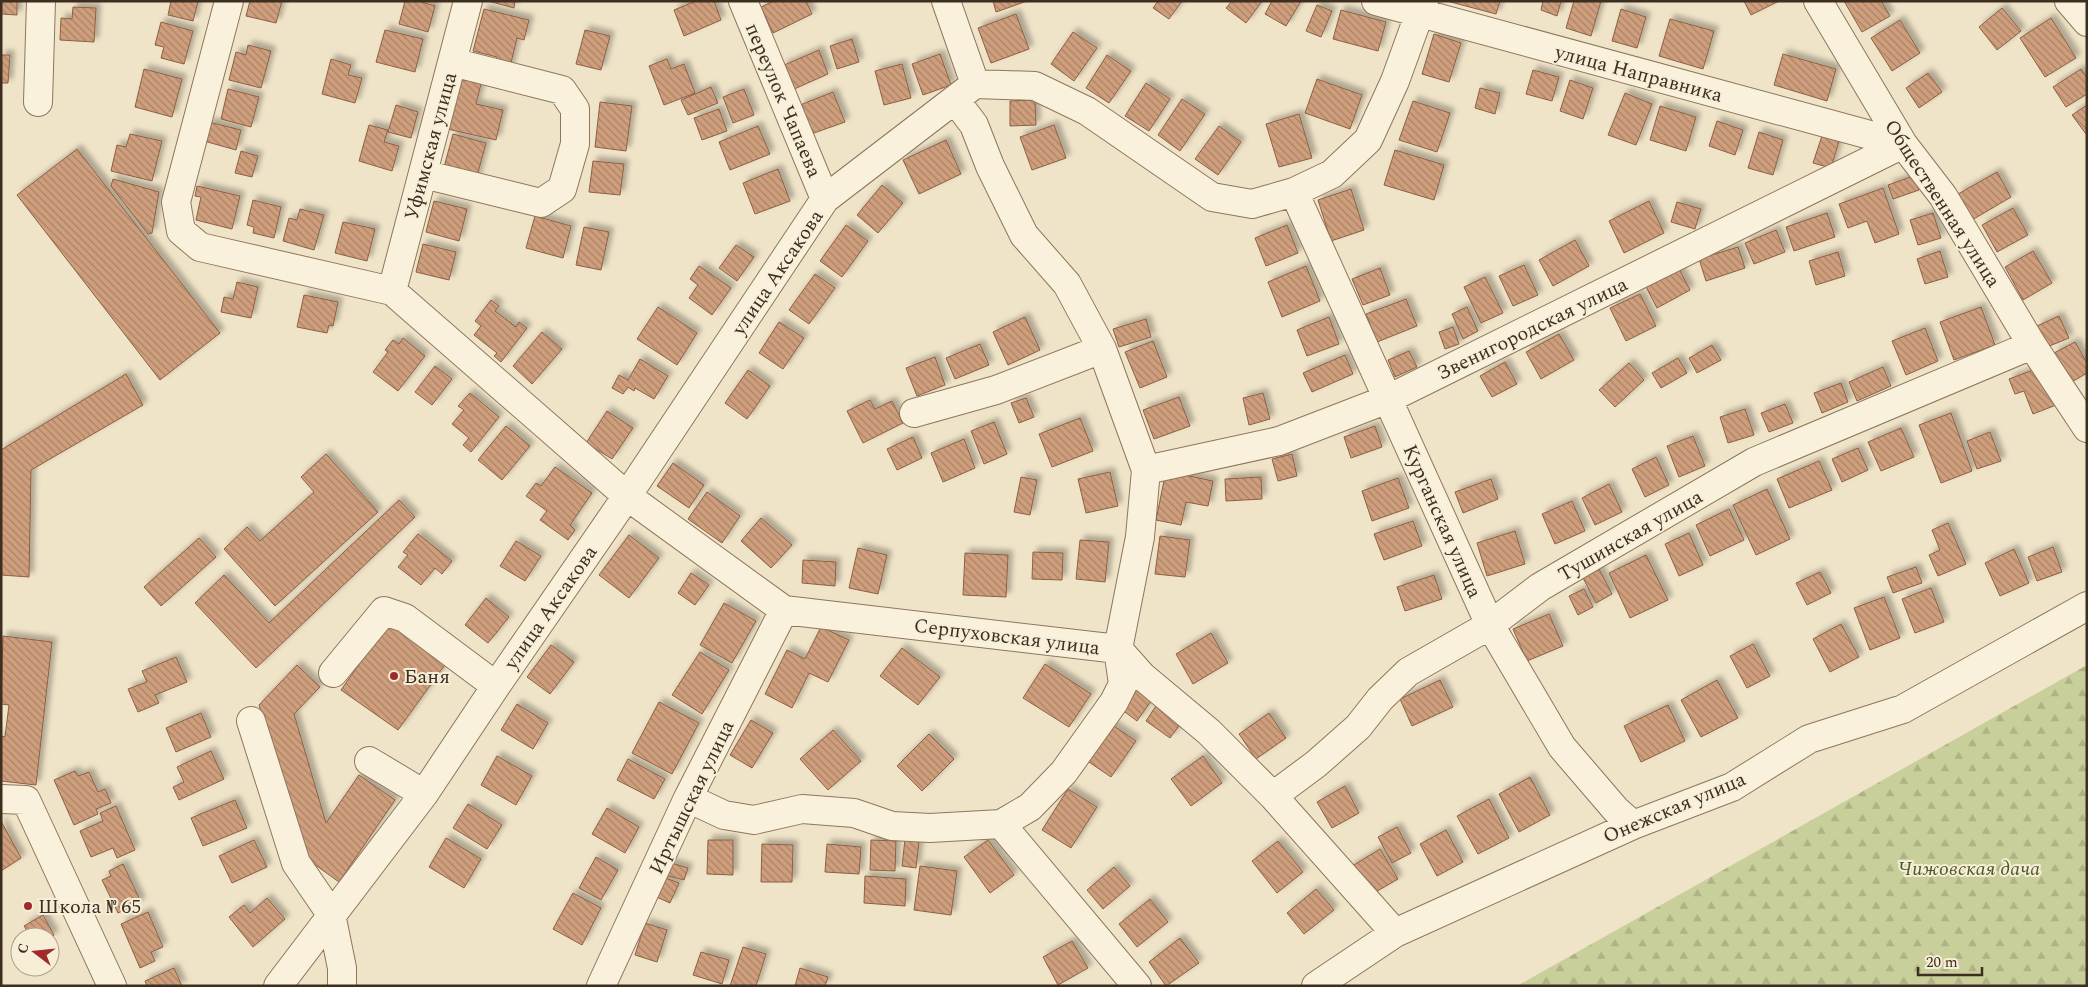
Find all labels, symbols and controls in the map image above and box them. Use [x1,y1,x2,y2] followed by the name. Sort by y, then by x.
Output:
[737,18,829,183] street label: переулок Чапаева
[1551,37,1726,111] street label: улица Направника
[397,69,465,224] street label: Уфимская улица
[1876,113,2008,294] street label: Общественная улица
[724,203,831,342] street label: улица Аксакова
[1432,269,1633,388] street label: Звенигородская улица
[1395,440,1489,603] street label: Курганская улица
[1553,482,1709,590] street label: Тушинская улица
[496,539,605,677] street label: улица Аксакова
[912,611,1102,663] street label: Серпуховская улица
[404,662,450,692] place label: Баня
[388,670,400,682] marker: Баня
[642,715,742,880] street label: Иртышская улица
[1598,764,1751,852] street label: Онежская улица
[1898,854,2040,884] park label: Чижовская дача
[38,892,141,922] place label: Школа № 65
[22,900,34,912] marker: Школа № 65
[10,927,60,977] north arrow
[12,941,34,956] text: С
[1918,944,1982,976] scale bar
[1926,951,1958,974] text: 20 m

